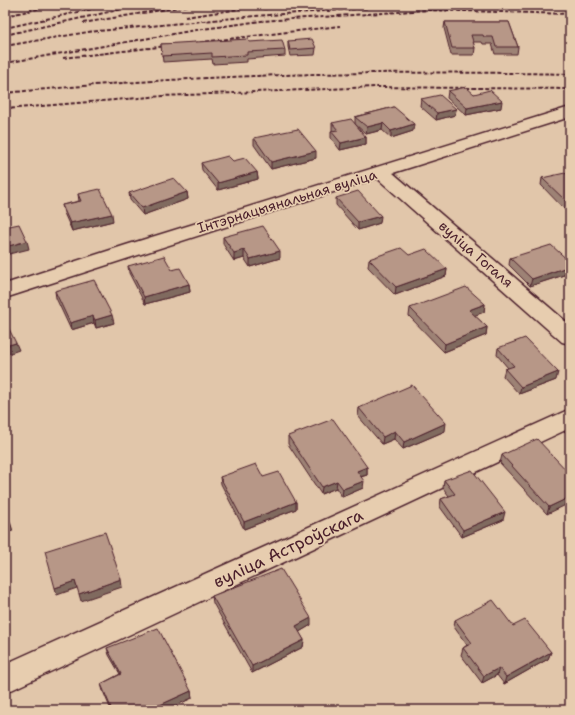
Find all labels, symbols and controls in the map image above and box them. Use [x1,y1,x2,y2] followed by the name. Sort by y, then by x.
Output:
[195,165,379,237] street label: Інтэрнацыянальная вуліца
[435,217,517,291] street label: вуліца Гогаля
[209,503,367,592] street label: вуліца Астроўскага

